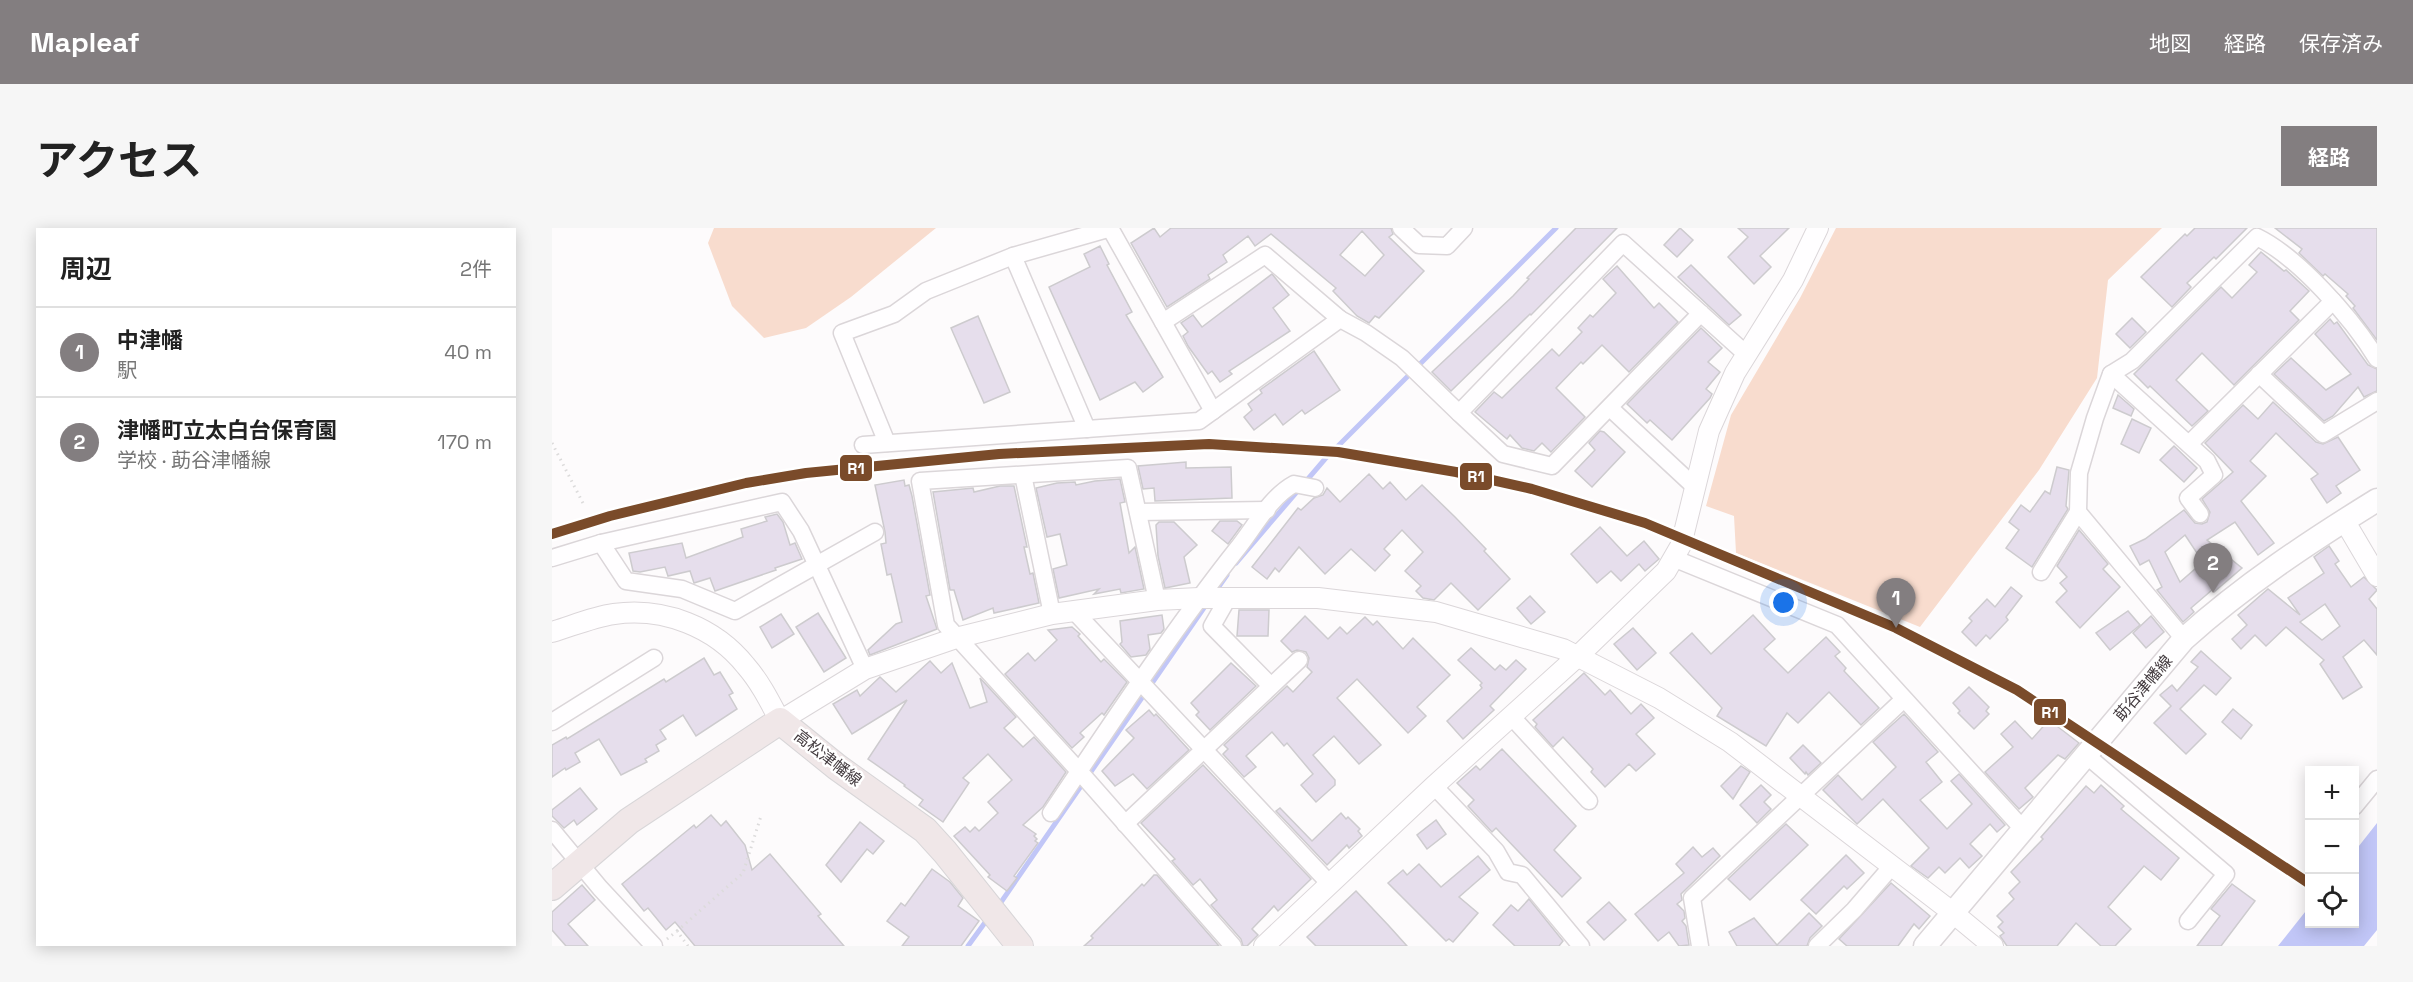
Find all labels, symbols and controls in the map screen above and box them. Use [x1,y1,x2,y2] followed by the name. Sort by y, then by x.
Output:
[30,24,140,60] text: Mapleaf
[2149,30,2191,57] text: 地図
[2224,30,2266,57] text: 経路
[2299,30,2383,57] text: 保存済み
[2281,126,2377,186] button: 経路
[36,134,202,187] text: アクセス
[60,252,112,286] text: 周辺
[460,256,492,282] text: 2件
[117,326,183,354] text: 中津幡
[75,339,84,365] text: 1
[444,339,492,365] text: 40 m
[117,357,137,383] text: 駅
[117,416,337,444] text: 津幡町立太白台保育園
[74,429,85,455] text: 2
[437,429,492,455] text: 170 m
[117,447,271,473] text: 学校 · 莇谷津幡線
[839,454,873,482] line badge: R1
[847,458,865,479] text: R1
[1459,462,1493,491] line badge: R1
[1467,466,1485,487] text: R1
[2194,544,2232,593] pin: 2
[1876,578,1916,628] pin: 1
[1769,588,1798,617] your location
[2109,651,2177,725] street label: 莇谷津幡線
[2033,698,2067,726] line badge: R1
[2041,702,2059,723] text: R1
[790,725,866,791] street label: 高松津幡線
[2305,766,2359,928] map controls
[2305,766,2359,820] button: +
[2305,820,2359,874] button: −
[2305,874,2359,928] button: locate

